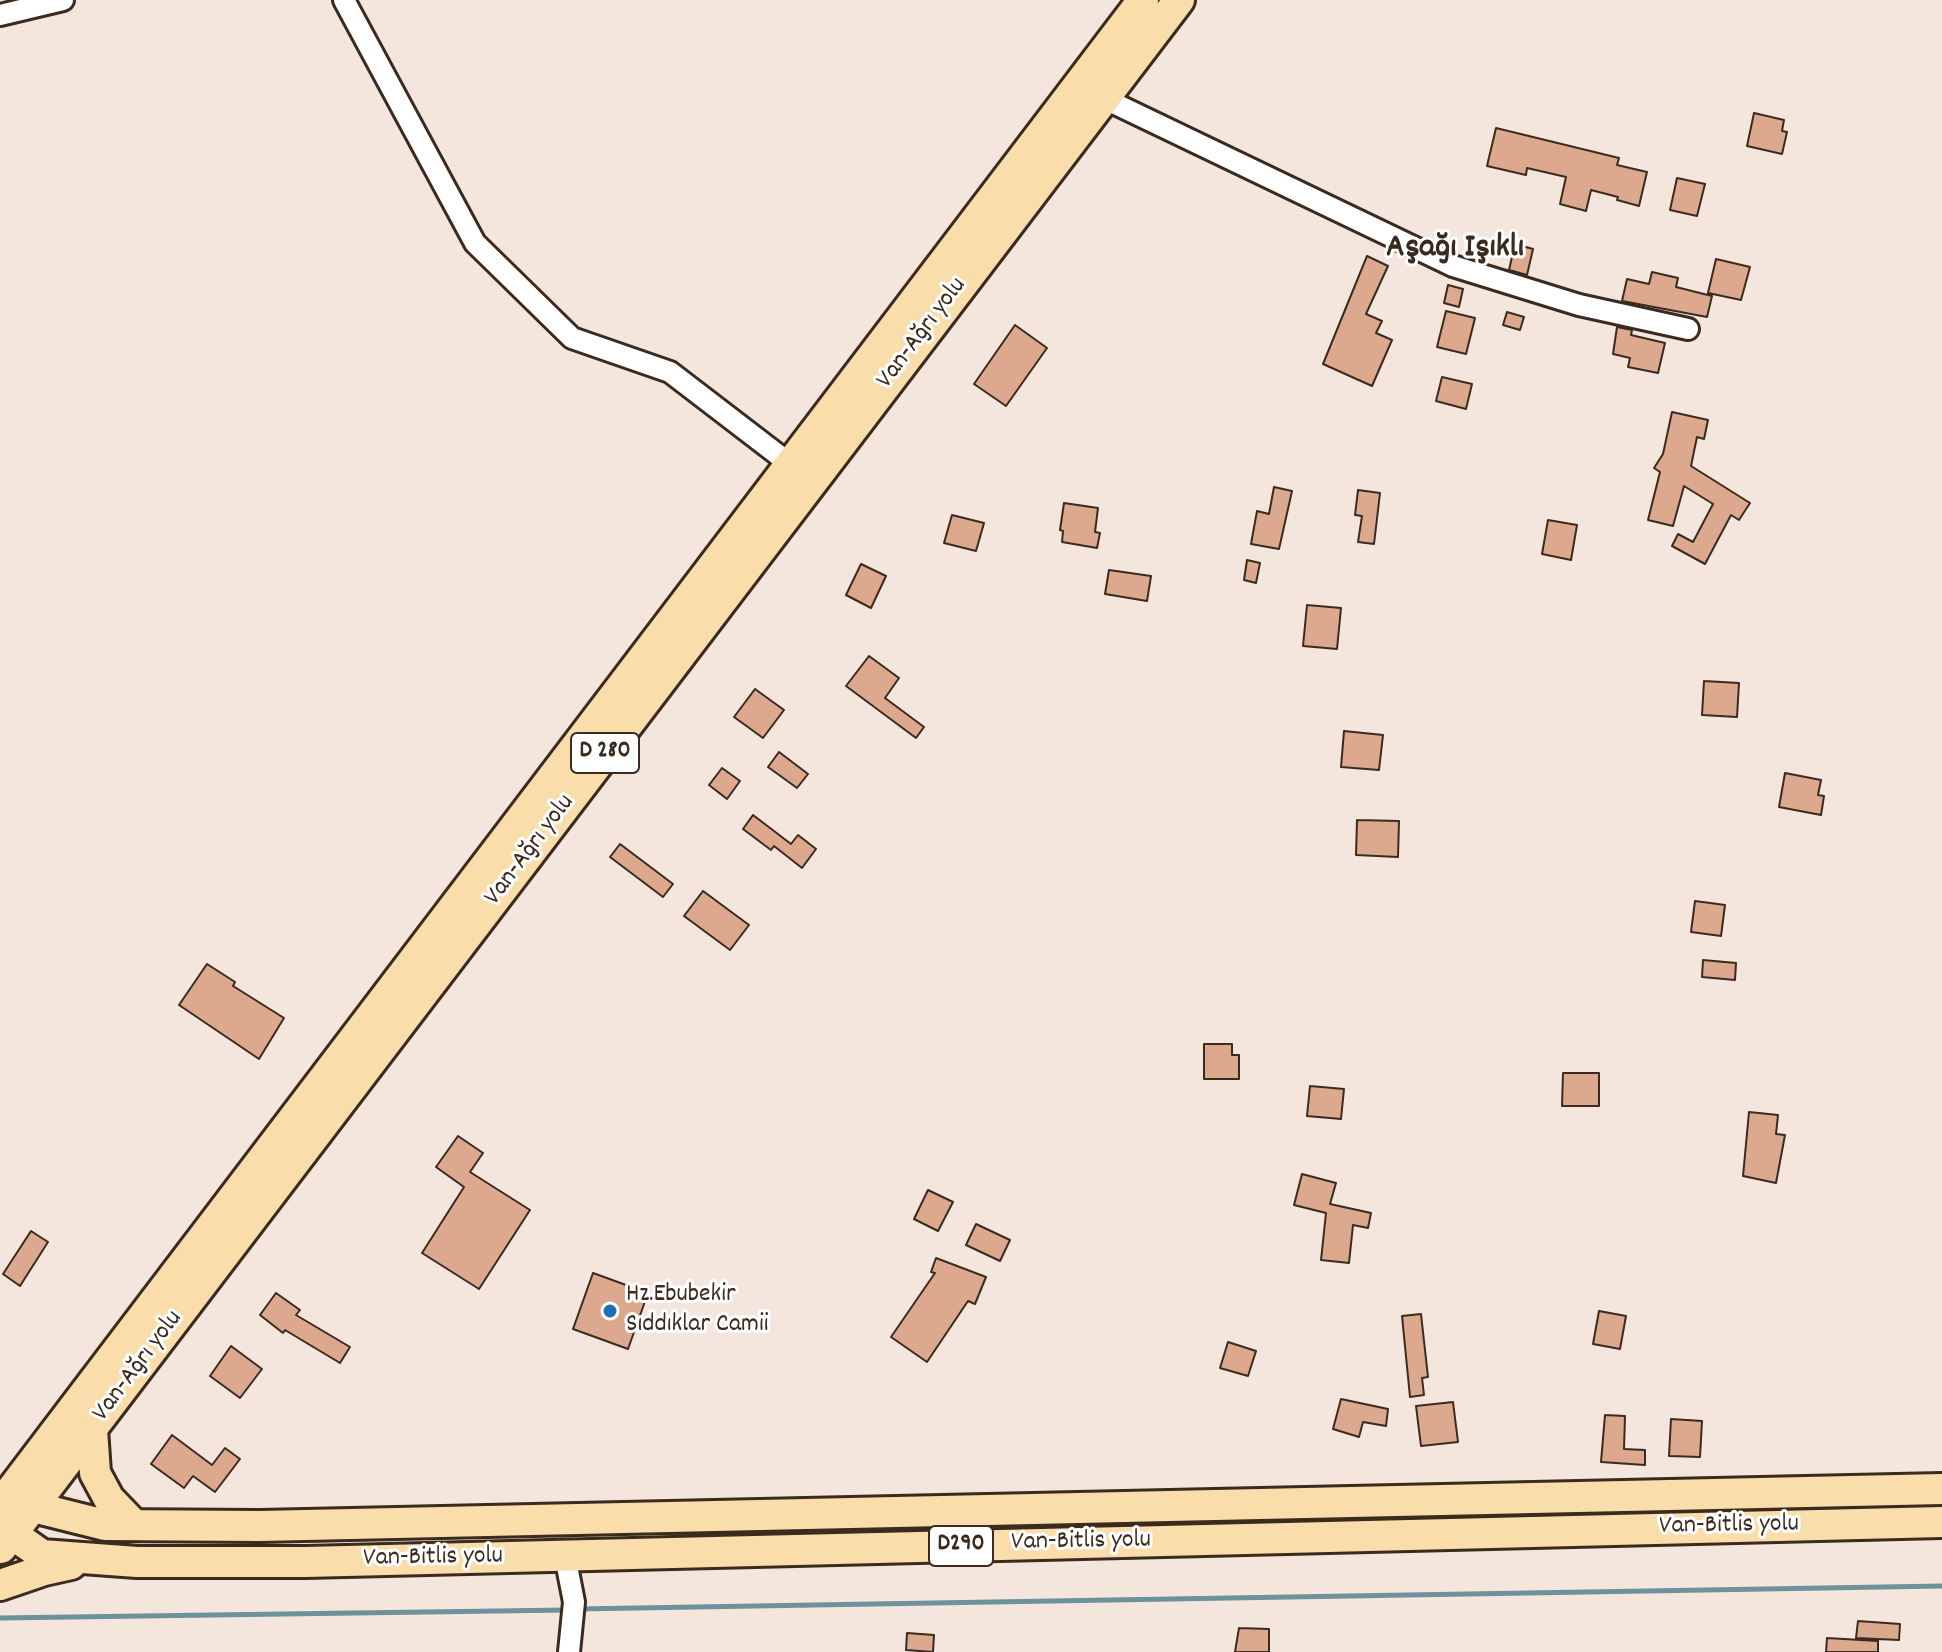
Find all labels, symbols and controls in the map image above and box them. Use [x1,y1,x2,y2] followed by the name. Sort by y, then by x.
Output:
[1386,230,1524,270] district label: Aşağı Işıklı
[871,272,975,396] street label: Van-Ağrı yolu
[571,733,639,773] road number: D 280
[479,789,583,913] street label: Van-Ağrı yolu
[626,1280,768,1342] place label: Hz.Ebubekir Sıddıklar Camii
[601,1302,619,1320] marker: Hz.Ebubekir Sıddıklar Camii
[87,1305,191,1429] street label: Van-Ağrı yolu
[1659,1510,1799,1544] street label: Van-Bitlis yolu
[929,1526,993,1566] road number: D290
[1011,1526,1151,1560] street label: Van-Bitlis yolu
[363,1542,503,1576] street label: Van-Bitlis yolu

